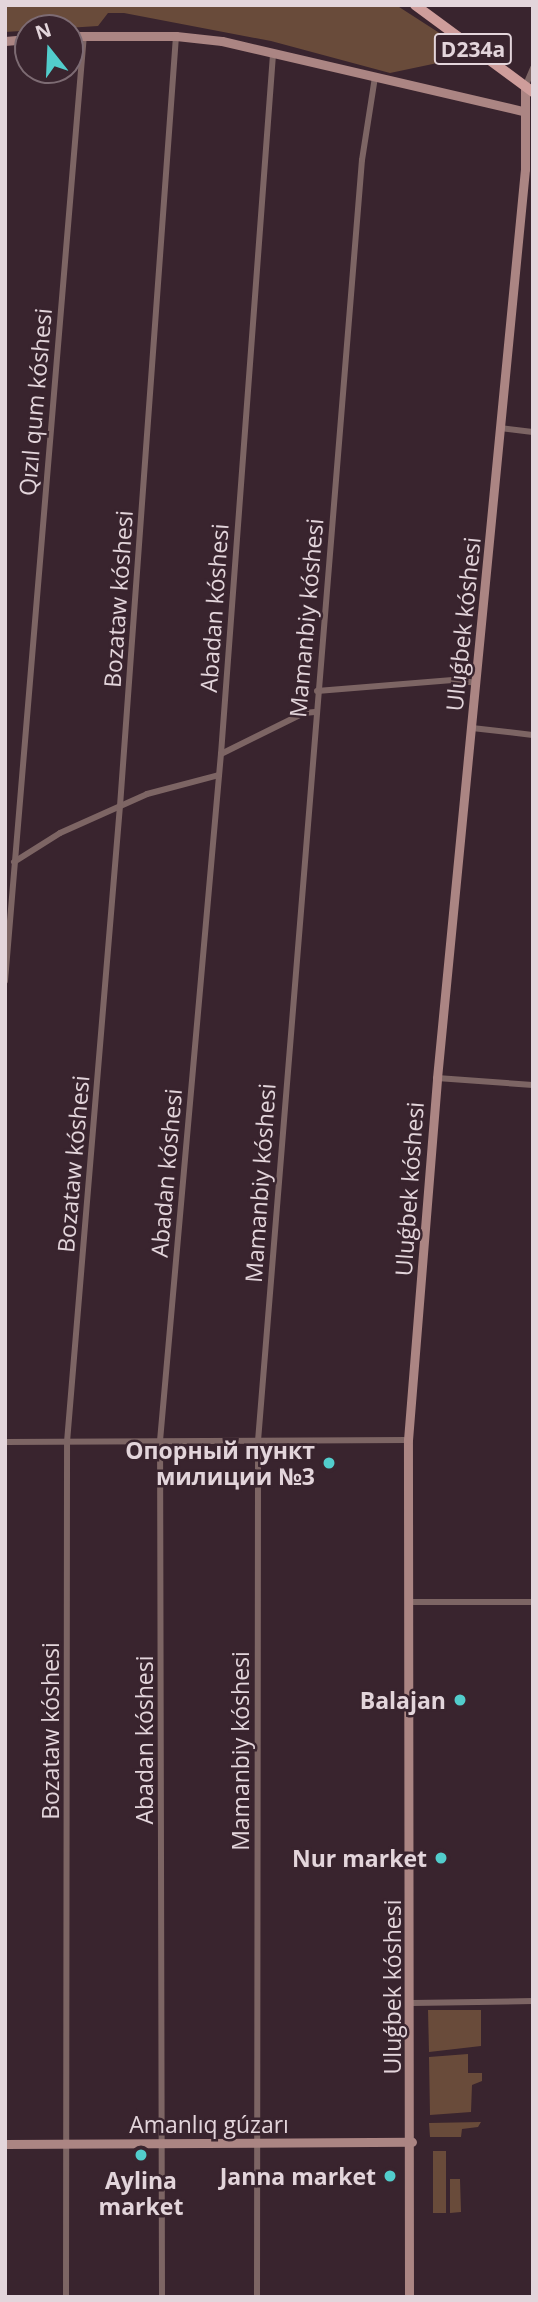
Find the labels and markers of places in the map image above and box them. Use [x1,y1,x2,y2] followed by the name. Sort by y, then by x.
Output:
[125,1436,315,1490] place label: Опорный пункт милиции №3
[321,1455,337,1471] marker: Опорный пункт милиции №3
[360,1686,446,1714] place label: Balajan
[452,1692,468,1708] marker: Balajan
[292,1844,427,1872] place label: Nur market
[433,1850,449,1866] marker: Nur market
[133,2147,149,2163] marker: Aylina market
[220,2162,376,2190] place label: Janna market
[99,2166,183,2220] place label: Aylina market
[382,2168,398,2184] marker: Janna market

